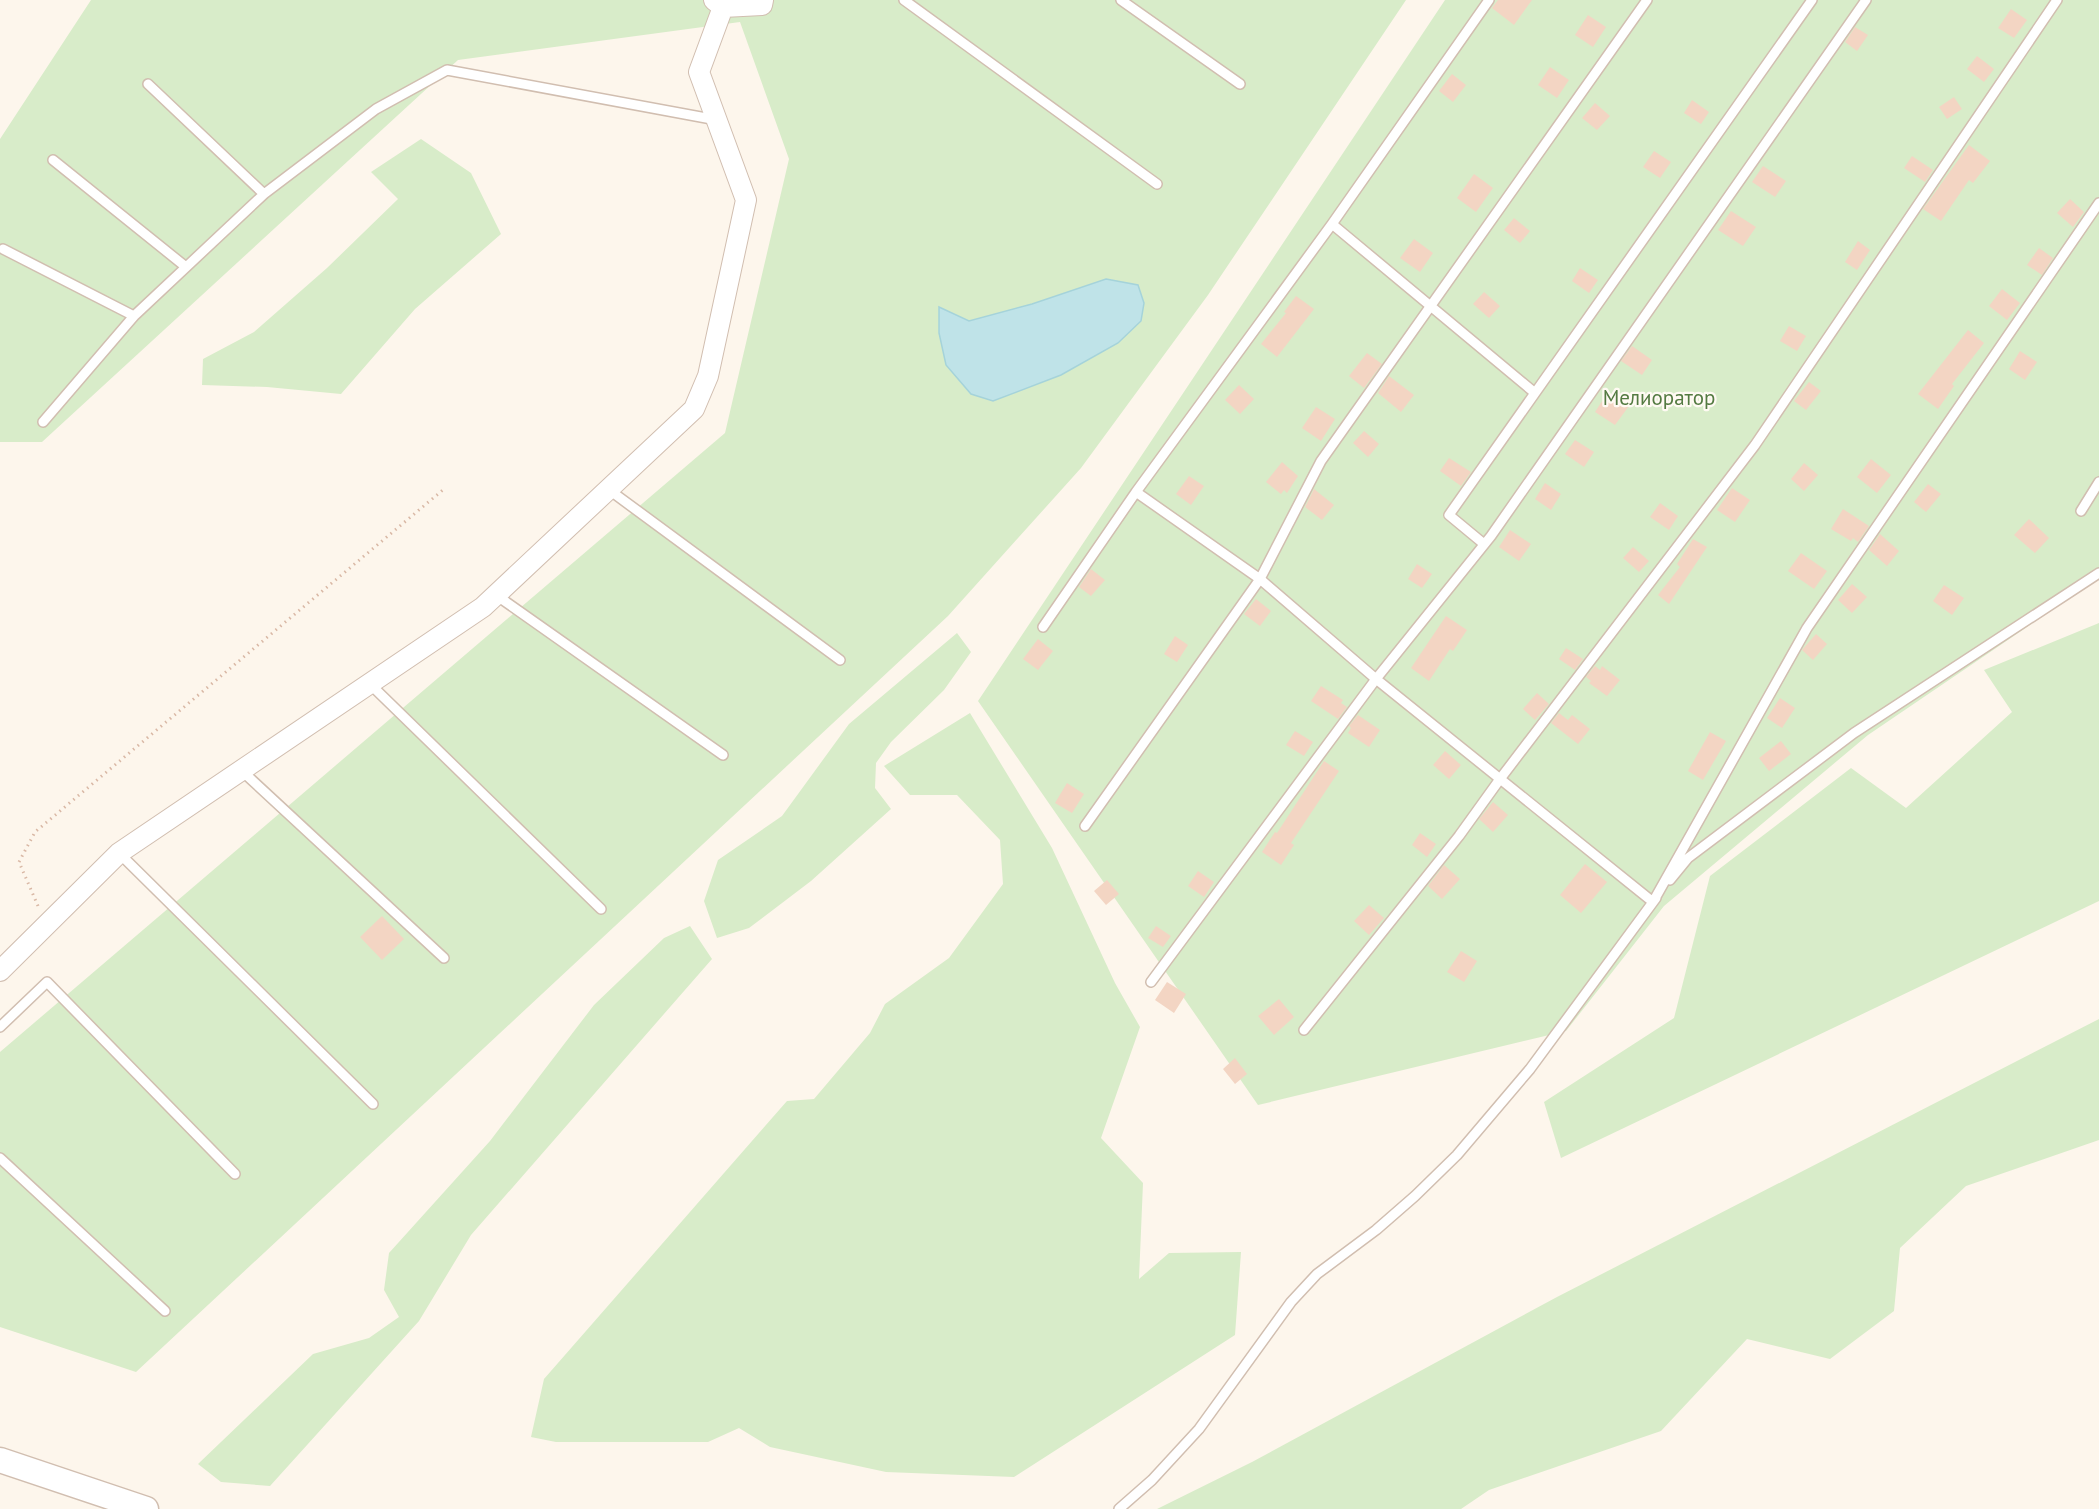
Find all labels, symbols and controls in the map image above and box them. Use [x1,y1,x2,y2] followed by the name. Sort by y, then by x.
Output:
[1603,384,1715,411] park label: Мелиоратор

